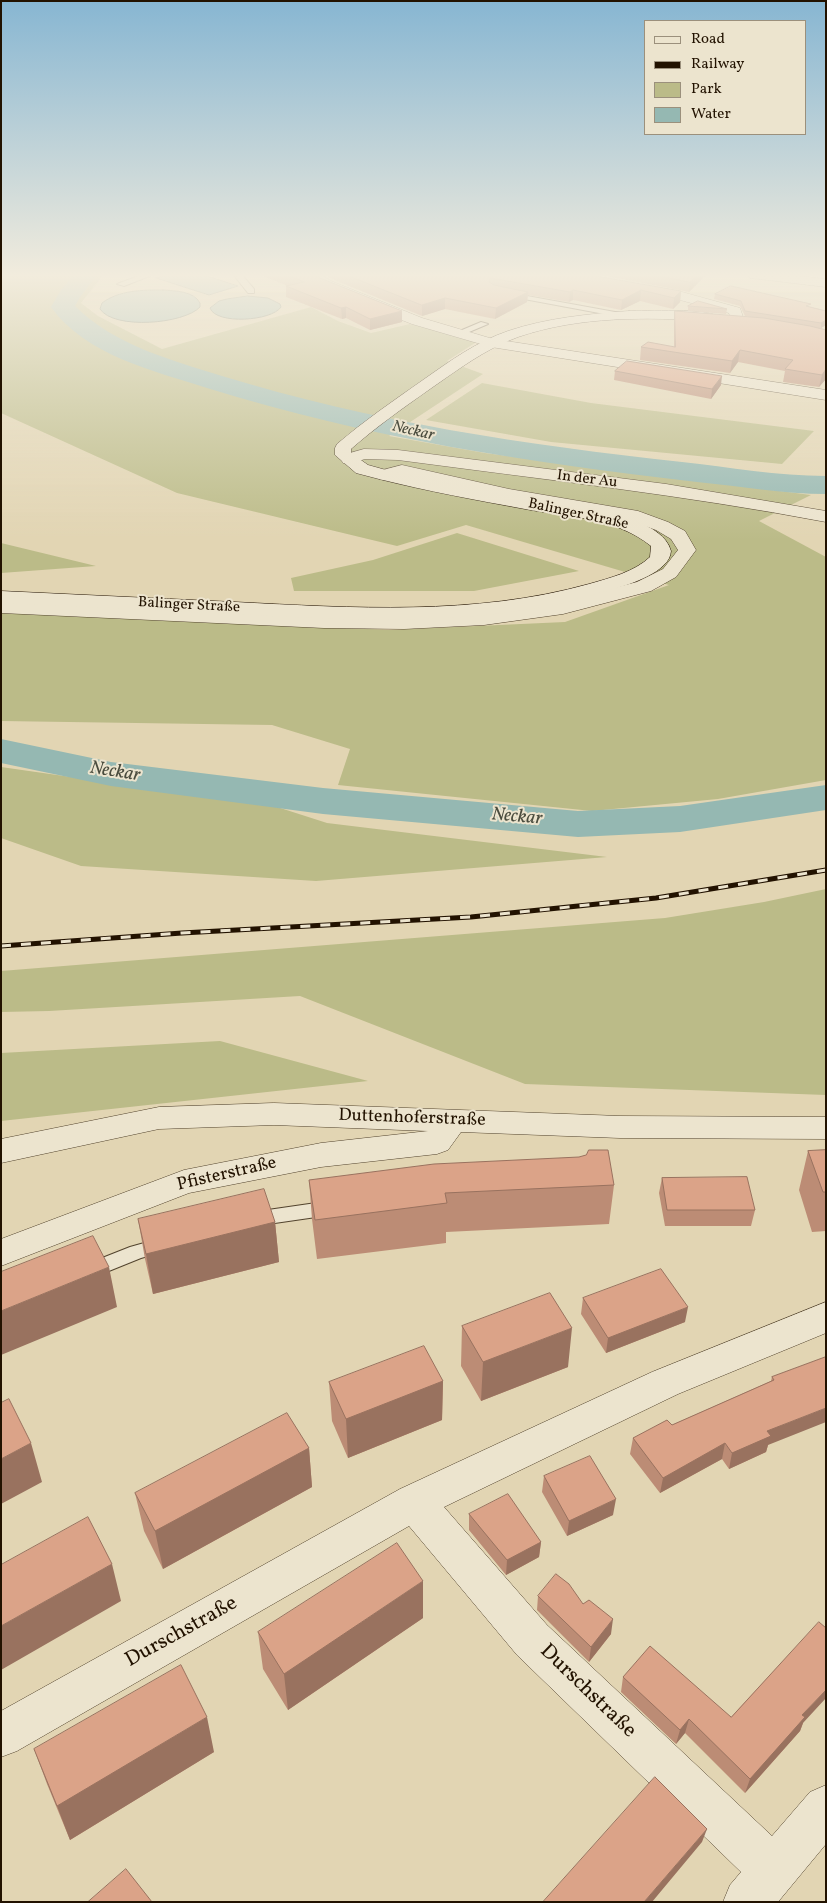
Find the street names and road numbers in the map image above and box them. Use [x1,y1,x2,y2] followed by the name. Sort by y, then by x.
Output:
[556,467,618,493] street label: In der Au
[526,496,630,534] street label: Balinger Straße
[137,594,241,618] street label: Balinger Straße
[338,1106,486,1132] street label: Duttenhoferstraße
[175,1153,279,1197] street label: Pfisterstraße
[121,1592,243,1674] street label: Durschstraße
[533,1640,641,1744] street label: Durschstraße

